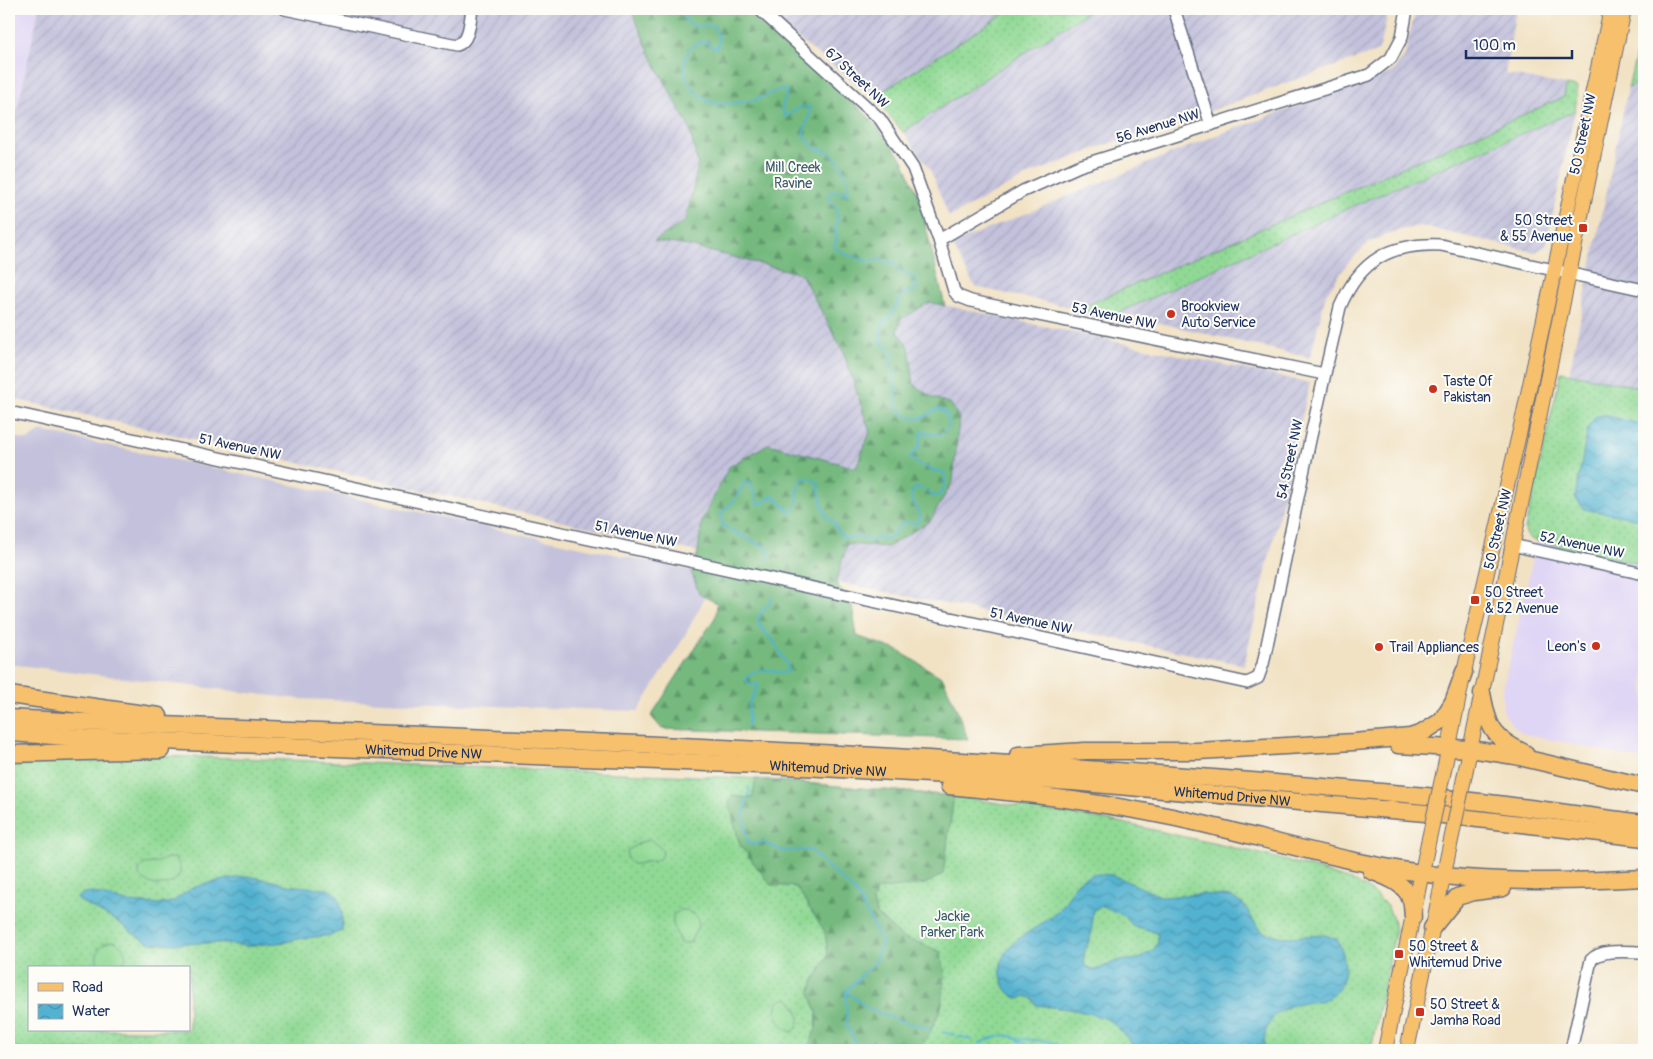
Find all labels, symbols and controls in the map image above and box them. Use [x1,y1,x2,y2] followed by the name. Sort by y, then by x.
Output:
[1466,28,1572,60] scale bar
[1473,36,1516,55] text: 100 m
[822,44,892,112] street label: 67 Street NW
[1566,92,1600,176] street label: 50 Street NW
[1114,105,1202,147] street label: 56 Avenue NW
[765,159,821,192] park label: Mill Creek Ravine
[1500,212,1573,245] place label: 50 Street & 55 Avenue
[1577,222,1589,234] marker: 50 Street & 55 Avenue
[1181,298,1256,331] place label: Brookview Auto Service
[1070,299,1158,333] street label: 53 Avenue NW
[1165,308,1177,320] marker: Brookview Auto Service
[1443,373,1493,406] place label: Taste Of Pakistan
[1427,383,1439,395] marker: Taste Of Pakistan
[1273,417,1307,500] street label: 54 Street NW
[197,430,283,464] street label: 51 Avenue NW
[1480,487,1516,571] street label: 50 Street NW
[593,517,679,551] street label: 51 Avenue NW
[1538,528,1626,562] street label: 52 Avenue NW
[1485,584,1558,617] place label: 50 Street & 52 Avenue
[1469,594,1481,606] marker: 50 Street & 52 Avenue
[988,604,1074,638] street label: 51 Avenue NW
[1547,638,1587,655] place label: Leon's
[1389,639,1480,656] place label: Trail Appliances
[1590,640,1602,652] marker: Leon's
[1373,641,1385,653] marker: Trail Appliances
[365,741,483,762] street label: Whitemud Drive NW
[769,757,887,780] street label: Whitemud Drive NW
[1173,782,1291,810] street label: Whitemud Drive NW
[920,908,984,941] park label: Jackie Parker Park
[1409,938,1502,971] place label: 50 Street & Whitemud Drive
[1393,948,1405,960] marker: 50 Street & Whitemud Drive
[28,966,190,1032] legend
[72,978,103,997] text: Road
[1430,996,1501,1029] place label: 50 Street & Jamha Road
[72,1002,111,1021] text: Water
[1414,1006,1426,1018] marker: 50 Street & Jamha Road

